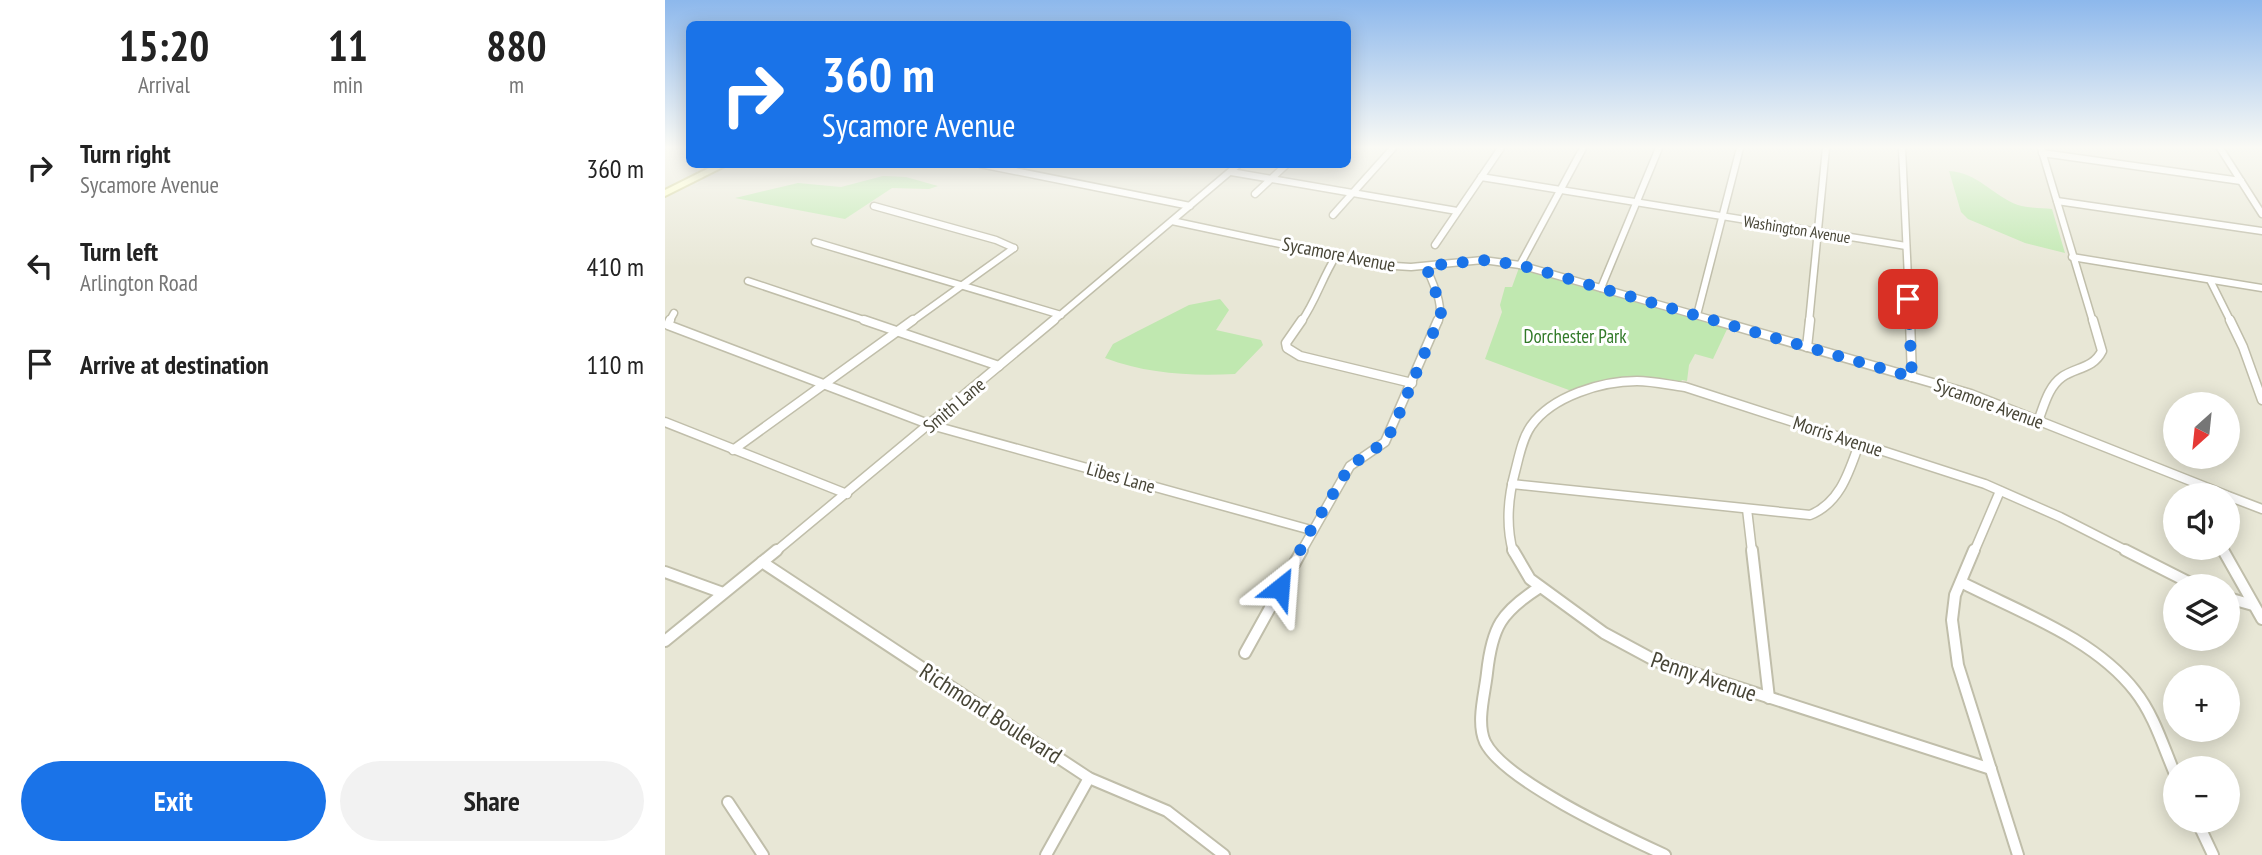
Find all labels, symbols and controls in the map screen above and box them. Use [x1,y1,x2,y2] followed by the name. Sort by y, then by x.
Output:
[118,18,209,73] text: 15:20
[328,18,368,73] text: 11
[486,18,547,73] text: 880
[822,42,935,106] text: 360 m
[707,49,798,140] icon: right
[138,70,190,99] text: Arrival
[333,70,363,99] text: min
[509,70,524,99] text: m
[822,104,1015,146] text: Sycamore Avenue
[80,137,171,170] text: Turn right
[21,149,59,187] icon: right
[586,152,644,185] text: 360 m
[80,170,219,199] text: Sycamore Avenue
[1742,211,1852,247] street label: Washington Avenue
[1280,231,1398,277] street label: Sycamore Avenue
[80,235,158,268] text: Turn left
[21,247,59,285] icon: left
[586,250,644,283] text: 410 m
[80,268,198,297] text: Arlington Road
[1878,269,1938,329] pin
[1889,280,1927,318] icon: arrive
[1523,324,1627,348] park label: Dorchester Park
[21,345,59,383] icon: arrive
[80,348,269,381] text: Arrive at destination
[586,348,644,381] text: 110 m
[918,372,990,438] street label: Smith Lane
[1931,372,2047,434] street label: Sycamore Avenue
[2163,392,2240,469] north arrow
[2163,392,2240,833] map controls
[1790,410,1886,462] street label: Morris Avenue
[1084,456,1158,498] street label: Libes Lane
[2163,483,2240,560] button: sound
[1243,551,1317,625] position arrow
[2163,574,2240,651] button: layers
[1647,644,1761,708] street label: Penny Avenue
[914,656,1068,770] street label: Richmond Boulevard
[2163,665,2240,742] button: +
[2163,756,2240,833] button: −
[21,761,326,841] button: Exit
[340,761,644,841] button: Share

